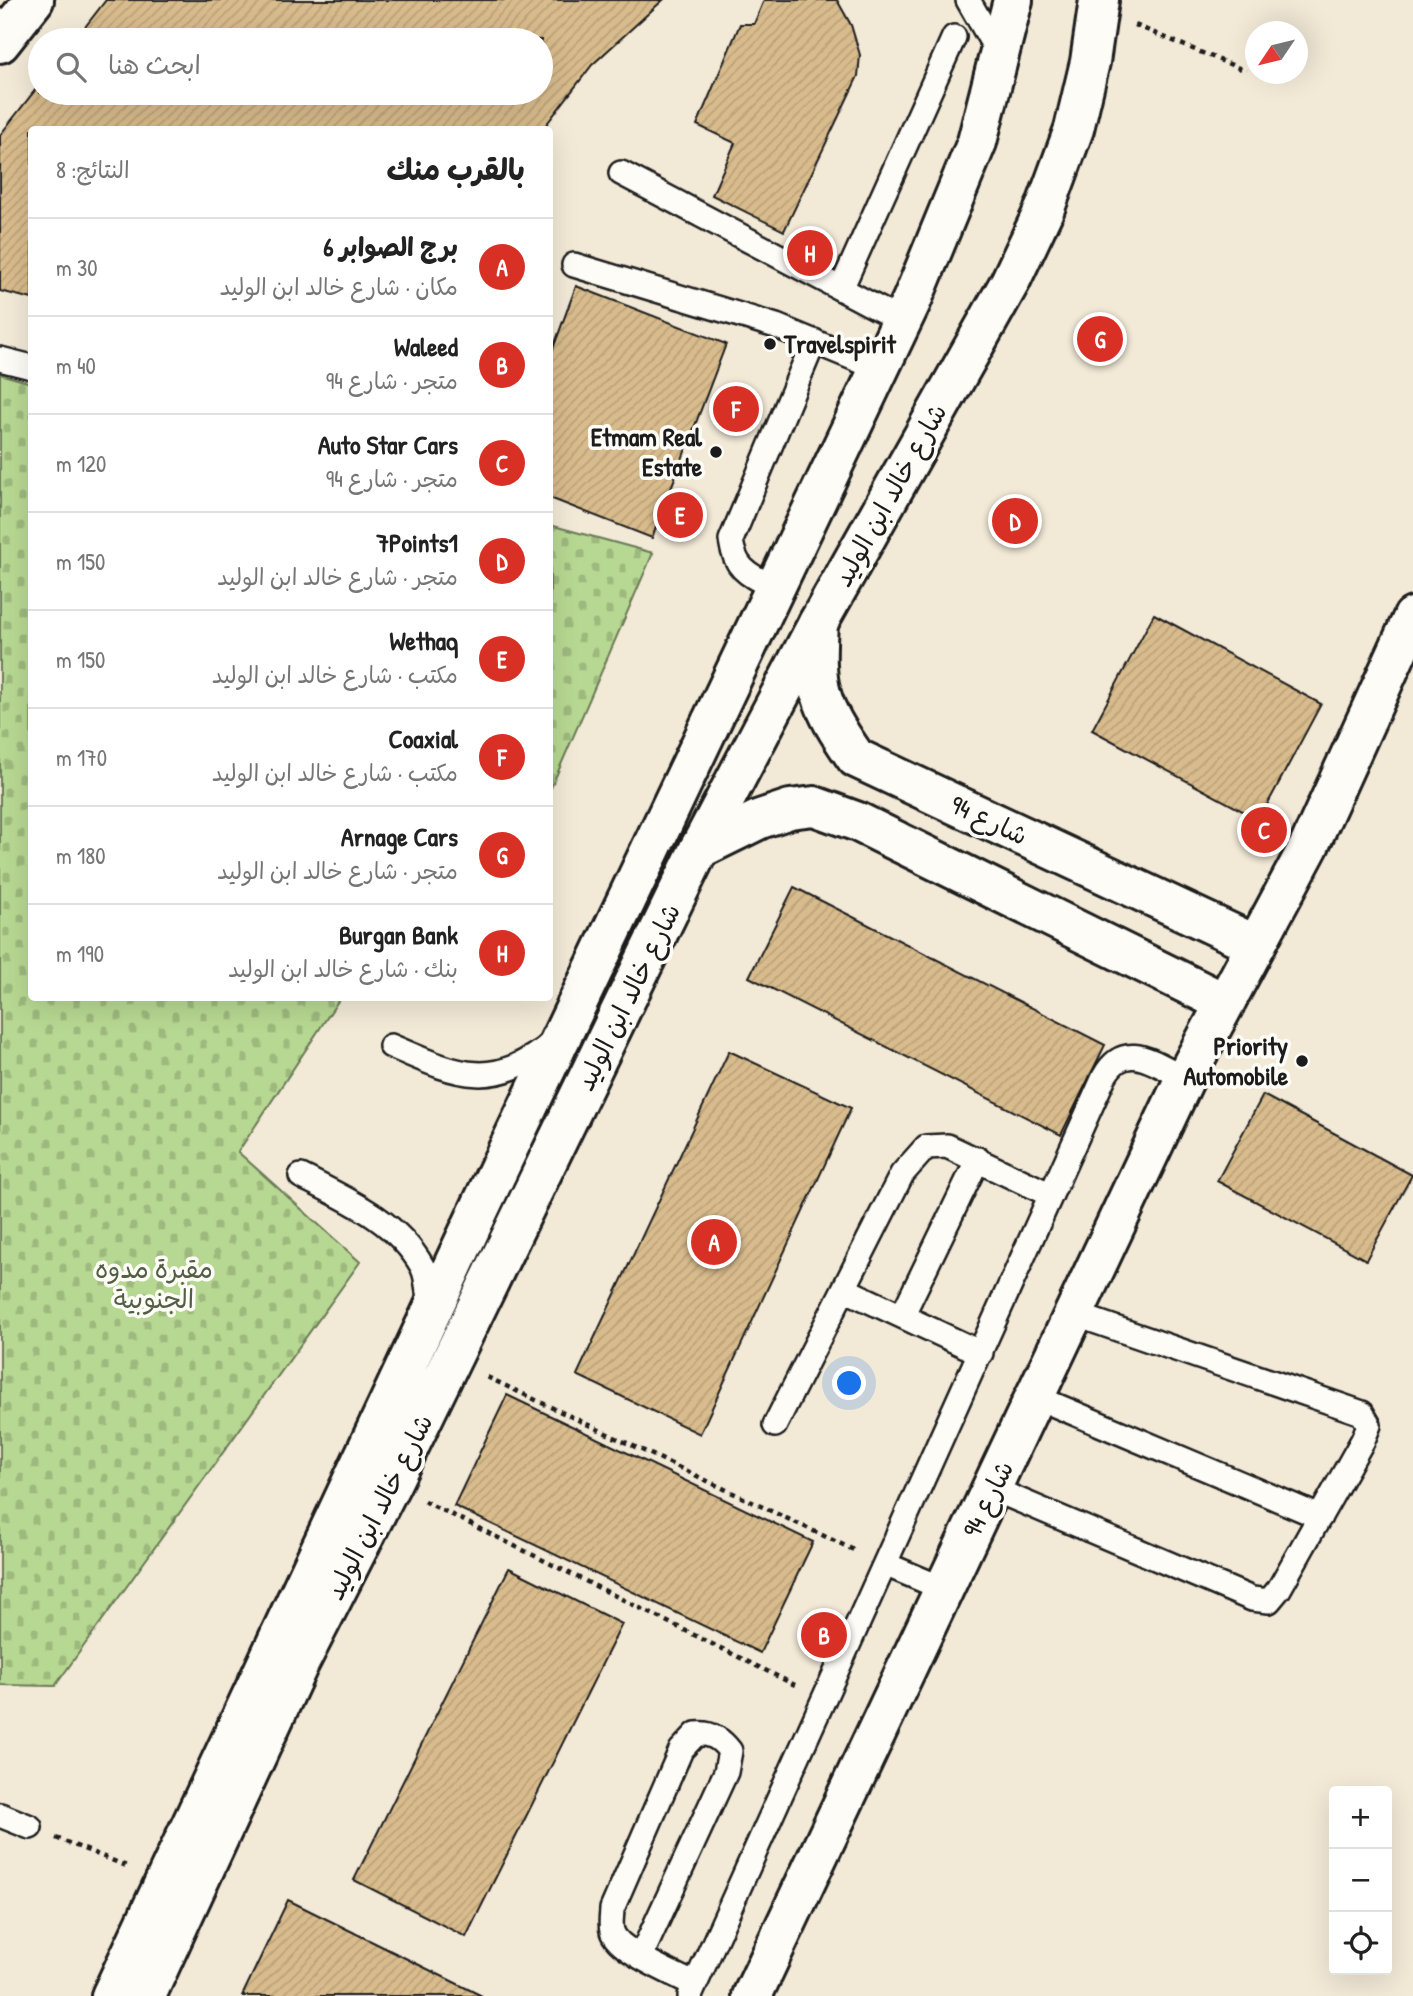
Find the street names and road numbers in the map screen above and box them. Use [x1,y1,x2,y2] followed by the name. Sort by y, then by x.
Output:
[825,397,955,593] street label: شارع خالد ابن الوليد
[944,786,1034,854] street label: شارع 94
[567,897,689,1097] street label: شارع خالد ابن الوليد
[317,1408,441,1606] street label: شارع خالد ابن الوليد
[954,1454,1022,1544] street label: شارع 94

